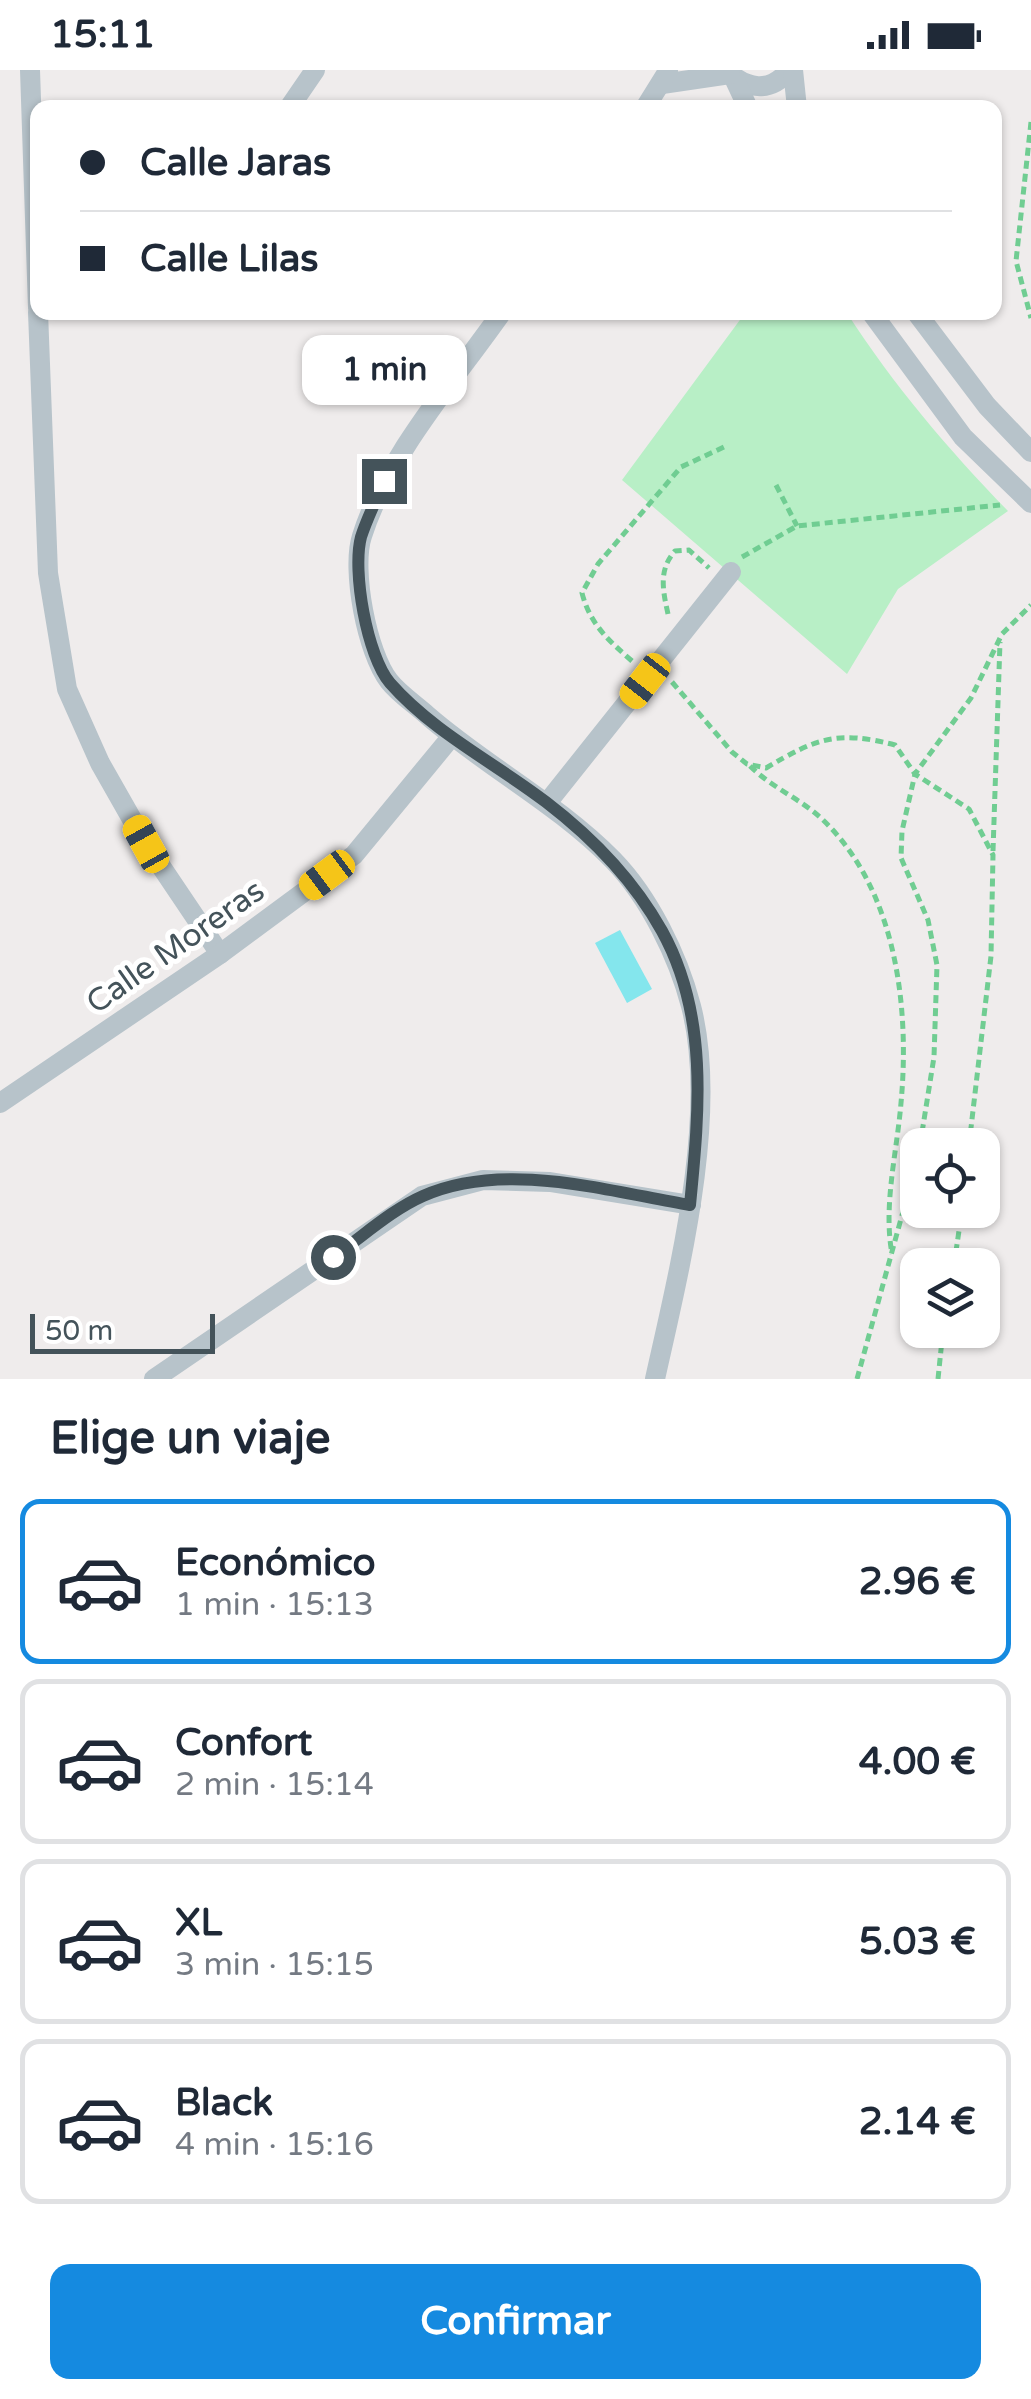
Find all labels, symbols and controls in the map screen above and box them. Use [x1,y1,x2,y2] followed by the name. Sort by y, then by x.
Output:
[50,12,155,58] text: 15:11
[140,140,331,186] text: Calle Jaras
[140,236,319,282] text: Calle Lilas
[302,336,466,406] callout: 1 min
[342,351,427,389] text: 1 min
[362,459,407,504] route end
[615,648,675,714] car
[118,810,174,878] car
[294,845,360,905] car
[79,872,272,1022] street label: Calle Moreras
[900,1128,1000,1348] map controls
[900,1128,1000,1228] button: locate
[311,1235,356,1280] route start
[900,1248,1000,1348] button: layers
[30,1309,215,1354] scale bar
[45,1314,113,1348] text: 50 m
[50,1412,330,1466] text: Elige un viaje
[55,1537,145,1627] icon: car
[175,1540,376,1586] text: Económico
[859,1559,976,1605] text: 2.96 €
[175,1586,374,1624] text: 1 min · 15:13
[55,1717,145,1807] icon: car
[175,1720,312,1766] text: Confort
[859,1739,976,1785] text: 4.00 €
[175,1766,374,1804] text: 2 min · 15:14
[55,1897,145,1987] icon: car
[175,1900,222,1946] text: XL
[859,1919,976,1965] text: 5.03 €
[175,1946,374,1984] text: 3 min · 15:15
[55,2077,145,2167] icon: car
[175,2080,273,2126] text: Black
[859,2099,976,2145] text: 2.14 €
[175,2126,374,2164] text: 4 min · 15:16
[50,2264,981,2379] button: Confirmar

